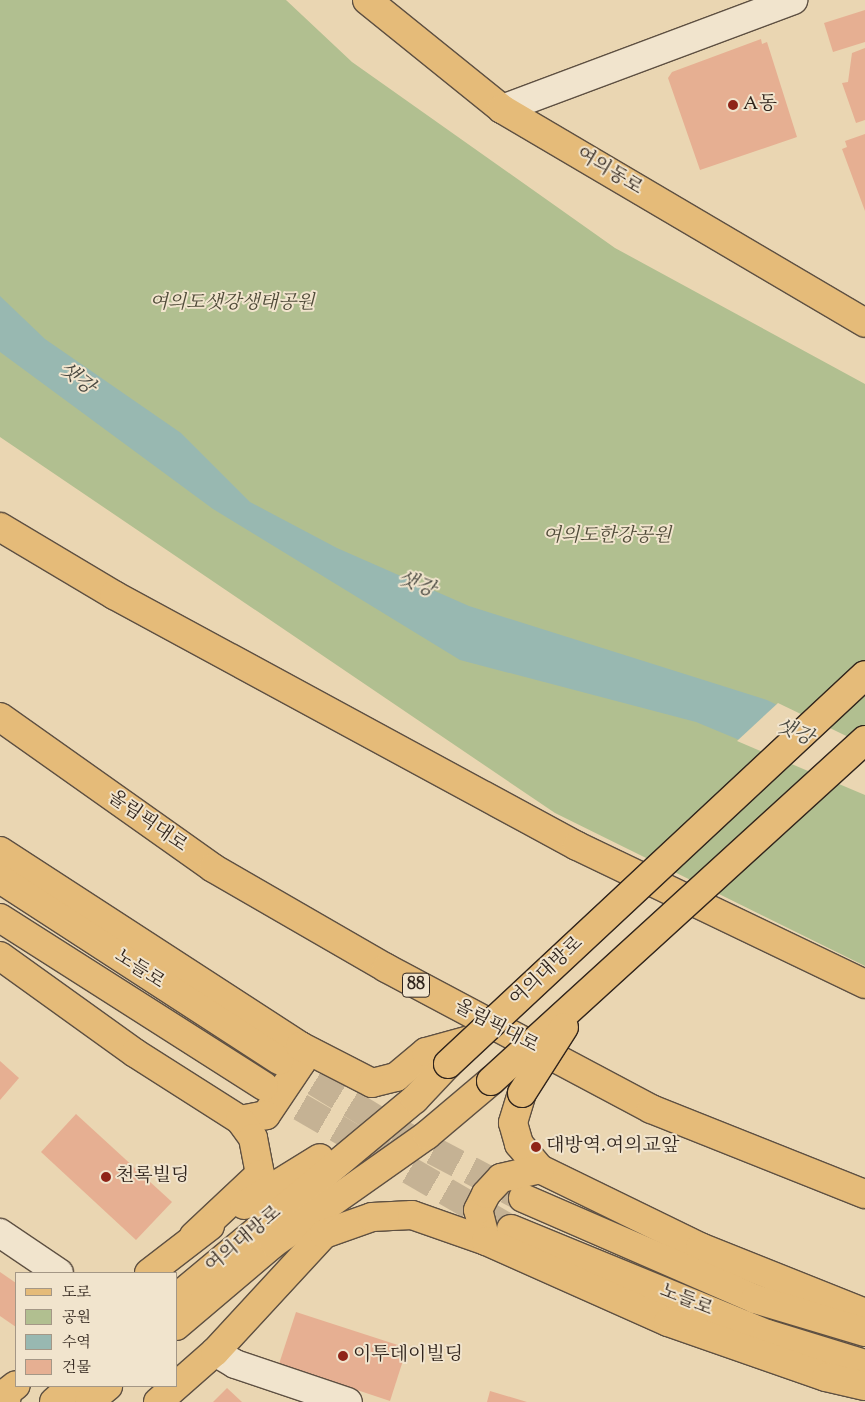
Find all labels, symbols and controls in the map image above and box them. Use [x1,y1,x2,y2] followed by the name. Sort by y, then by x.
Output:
[743,94,777,116] place label: A동
[727,99,739,111] marker: A동
[572,143,646,201] street label: 여의동로
[149,293,315,315] park label: 여의도샛강생태공원
[53,358,99,400] water label: 샛강
[543,526,671,548] park label: 여의도한강공원
[394,567,438,603] water label: 샛강
[772,714,816,752] water label: 샛강
[103,786,191,858] street label: 올림픽대로
[506,932,588,1012] street label: 여의대방로
[110,945,168,995] street label: 노들로
[401,970,431,1000] road number: 88
[450,995,542,1059] street label: 올림픽대로
[546,1136,679,1158] place label: 대방역.여의교앞
[530,1141,542,1153] marker: 대방역.여의교앞
[116,1166,189,1188] place label: 천록빌딩
[100,1171,112,1183] marker: 천록빌딩
[202,1202,286,1278] street label: 여의대방로
[15,1272,178,1387] legend
[656,1280,716,1322] street label: 노들로
[62,1283,91,1304] text: 도로
[62,1308,91,1329] text: 공원
[62,1333,91,1354] text: 수역
[353,1345,463,1367] place label: 이투데이빌딩
[337,1350,349,1362] marker: 이투데이빌딩
[62,1358,91,1379] text: 건물

